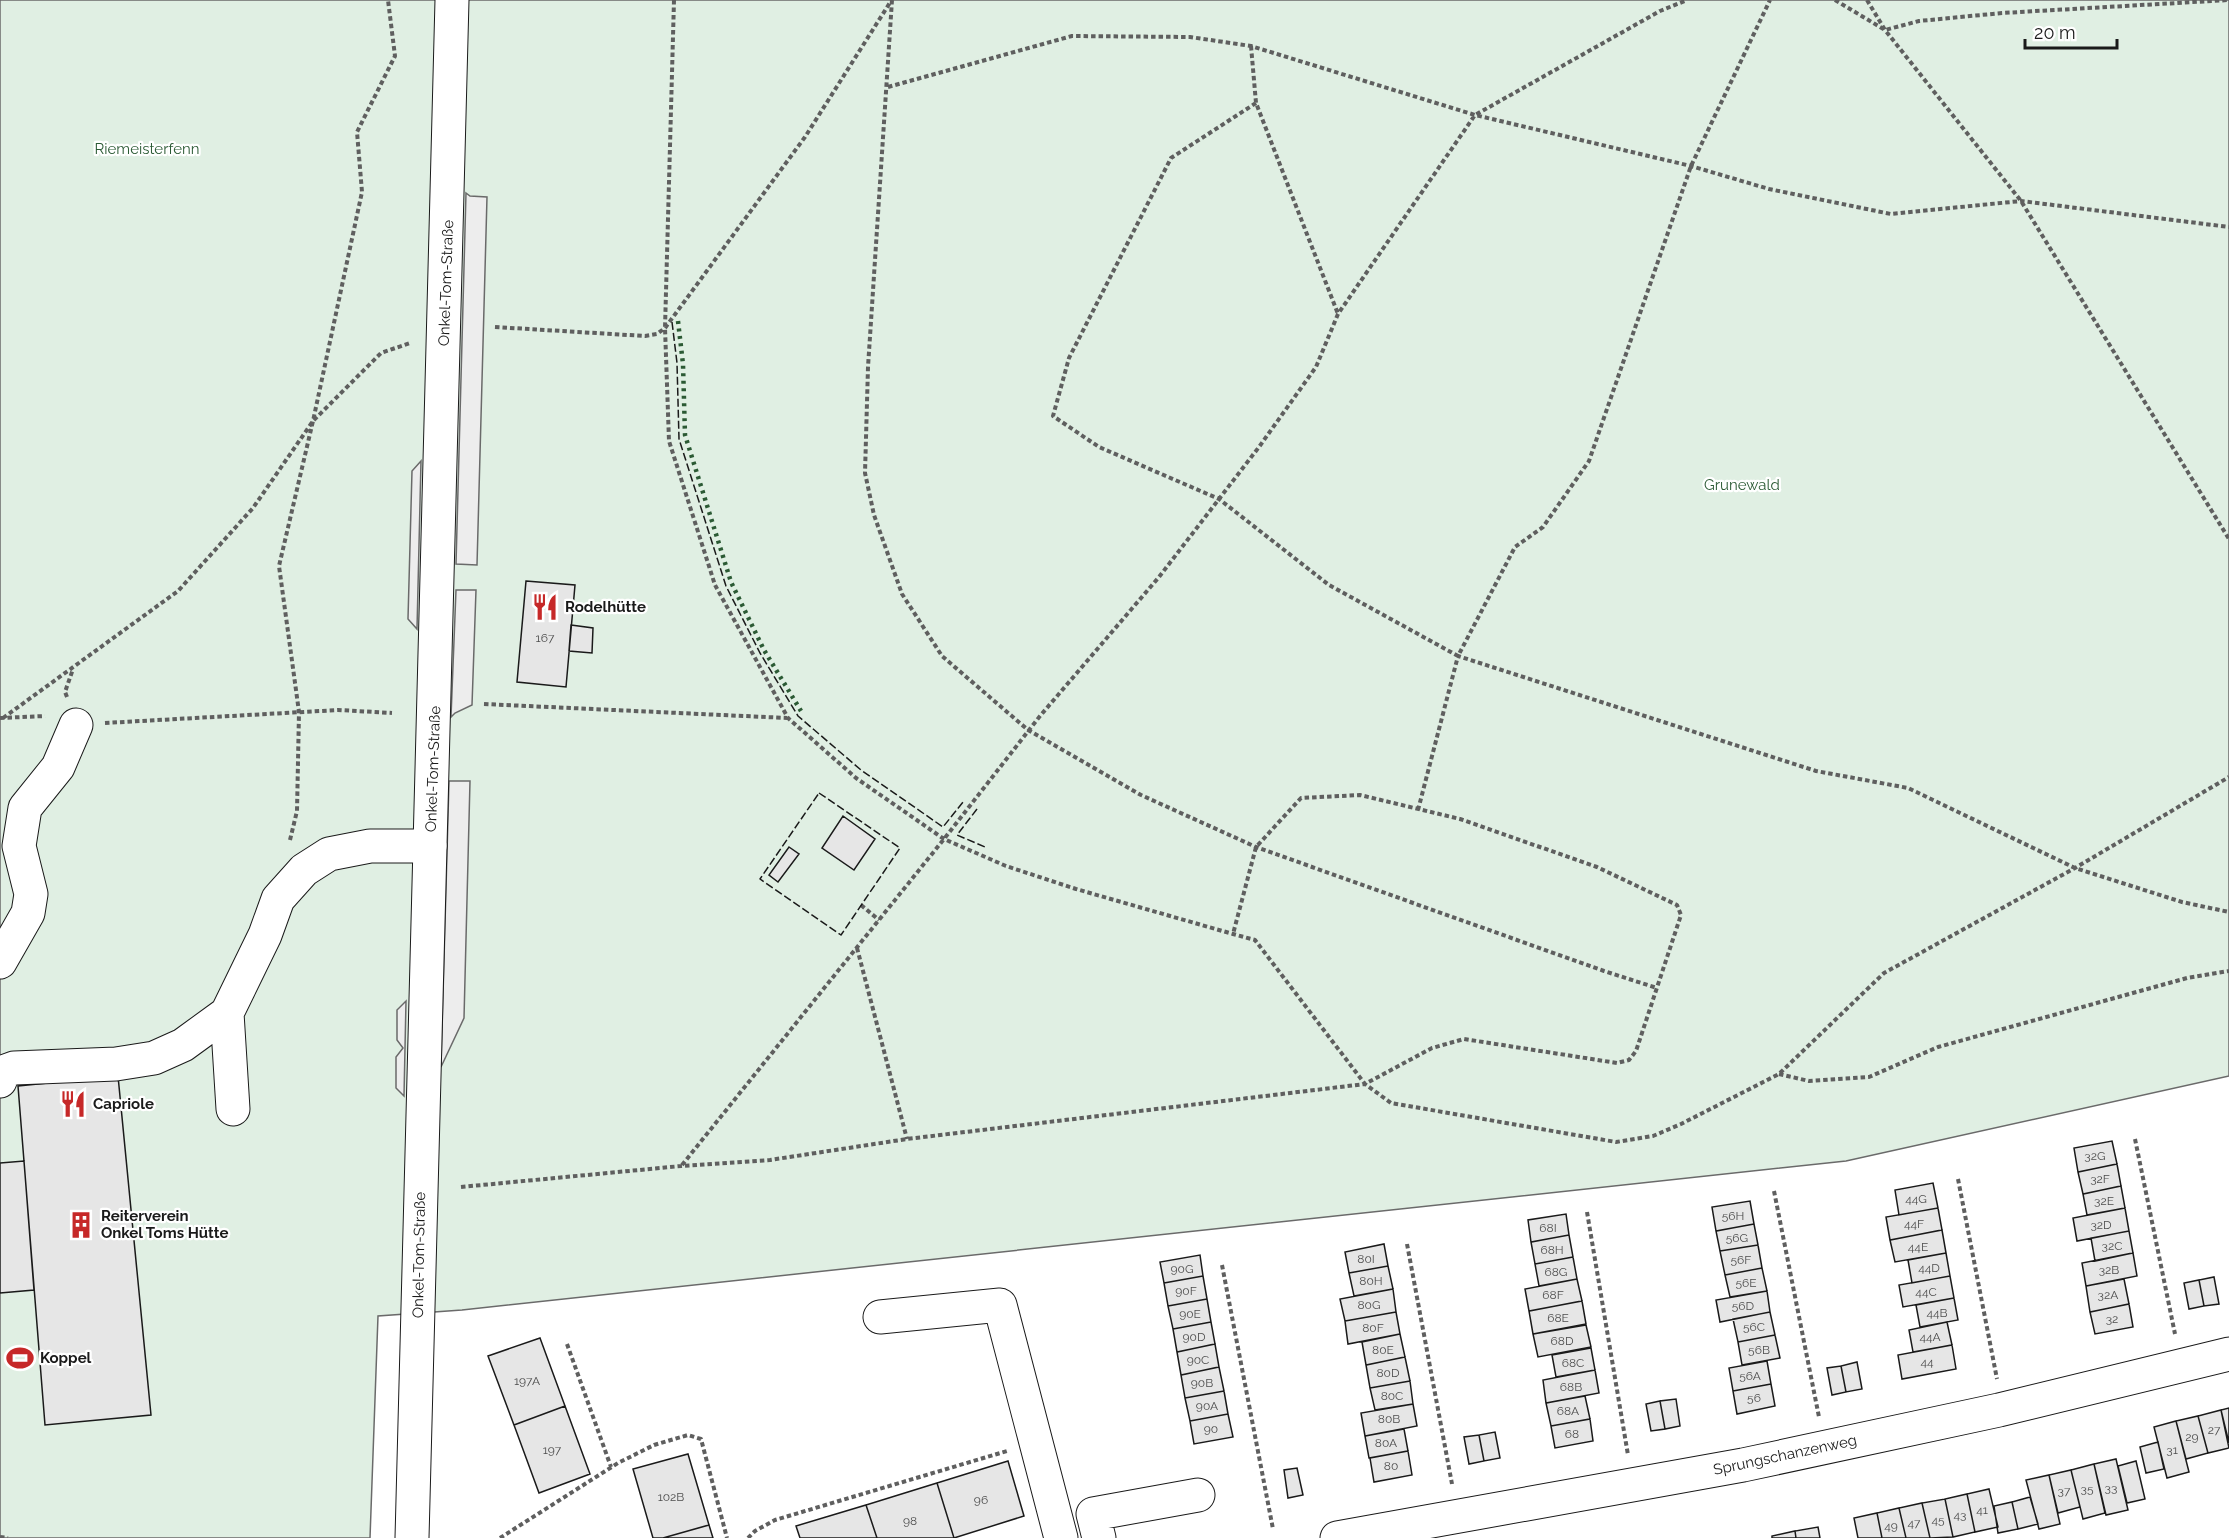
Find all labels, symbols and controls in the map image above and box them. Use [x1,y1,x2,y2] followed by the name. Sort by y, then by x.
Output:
[2025,12,2116,50] scale bar
[2034,22,2076,43] text: 20 m
[95,140,199,158] park label: Riemeisterfenn
[435,219,457,347] street label: Onkel-Tom-Straße
[1704,476,1780,494] park label: Grunewald
[530,592,560,622] restaurant icon: Rodelhütte
[565,598,646,616] place label: Rodelhütte
[536,631,555,645] house number: 167
[422,705,444,833] street label: Onkel-Tom-Straße
[58,1089,88,1119] restaurant icon: Capriole
[93,1095,154,1113] place label: Capriole
[2084,1149,2106,1163] house number: 32G
[2090,1172,2110,1186] house number: 32F
[409,1191,429,1318] street label: Onkel-Tom-Straße
[1905,1192,1927,1206] house number: 44G
[2094,1194,2114,1208] house number: 32E
[101,1207,228,1242] place label: Reiterverein Onkel Toms Hütte
[1722,1209,1744,1223] house number: 56H
[66,1210,96,1240] building icon: Reiterverein Onkel Toms Hütte
[1904,1217,1924,1231] house number: 44F
[2090,1218,2112,1232] house number: 32D
[1539,1221,1557,1235] house number: 68I
[1726,1231,1748,1245] house number: 56G
[2102,1239,2122,1253] house number: 32C
[1908,1240,1928,1254] house number: 44E
[1540,1243,1564,1257] house number: 68H
[1357,1252,1375,1266] house number: 80I
[1731,1253,1751,1267] house number: 56F
[1918,1261,1940,1275] house number: 44D
[1171,1262,1193,1276] house number: 90G
[2099,1263,2119,1277] house number: 32B
[1545,1265,1567,1279] house number: 68G
[1359,1274,1383,1288] house number: 80H
[1735,1276,1757,1290] house number: 56E
[1175,1284,1197,1298] house number: 90F
[1915,1285,1937,1299] house number: 44C
[1542,1288,1564,1302] house number: 68F
[2098,1288,2118,1302] house number: 32A
[1357,1298,1381,1312] house number: 80G
[1732,1299,1755,1313] house number: 56D
[1926,1306,1948,1320] house number: 44B
[1179,1307,1201,1321] house number: 90E
[1547,1311,1569,1325] house number: 68E
[2106,1312,2118,1326] house number: 32
[1743,1320,1765,1334] house number: 56C
[1362,1321,1384,1335] house number: 80F
[1183,1330,1206,1344] house number: 90D
[1919,1330,1941,1344] house number: 44A
[1551,1334,1574,1348] house number: 68D
[5,1343,35,1373] sports icon: Koppel
[1372,1343,1394,1357] house number: 80E
[1748,1343,1770,1357] house number: 56B
[40,1349,92,1367] place label: Koppel
[1187,1353,1209,1367] house number: 90C
[1920,1355,1934,1369] house number: 44
[1562,1356,1584,1370] house number: 68C
[1376,1366,1400,1380] house number: 80D
[1739,1369,1761,1383] house number: 56A
[514,1374,540,1388] house number: 197A
[1191,1376,1213,1390] house number: 90B
[1560,1380,1582,1394] house number: 68B
[1381,1389,1403,1403] house number: 80C
[1747,1391,1761,1405] house number: 56
[1196,1399,1218,1413] house number: 90A
[1557,1404,1579,1418] house number: 68A
[1378,1412,1400,1426] house number: 80B
[1204,1422,1218,1436] house number: 90
[2208,1423,2221,1437] house number: 27
[1565,1427,1579,1441] house number: 68
[2185,1430,2199,1444] house number: 29
[1712,1431,1858,1479] street label: Sprungschanzenweg
[1375,1436,1397,1450] house number: 80A
[543,1443,562,1457] house number: 197
[2166,1443,2178,1457] house number: 31
[1384,1459,1398,1473] house number: 80
[2105,1481,2117,1495] house number: 33
[2081,1482,2094,1496] house number: 35
[2058,1484,2071,1498] house number: 37
[658,1490,684,1504] house number: 102B
[974,1493,988,1507] house number: 96
[1976,1503,1988,1517] house number: 41
[1954,1508,1966,1522] house number: 43
[1931,1513,1945,1527] house number: 45
[903,1514,917,1528] house number: 98
[1908,1516,1921,1530] house number: 47
[1884,1519,1898,1533] house number: 49

